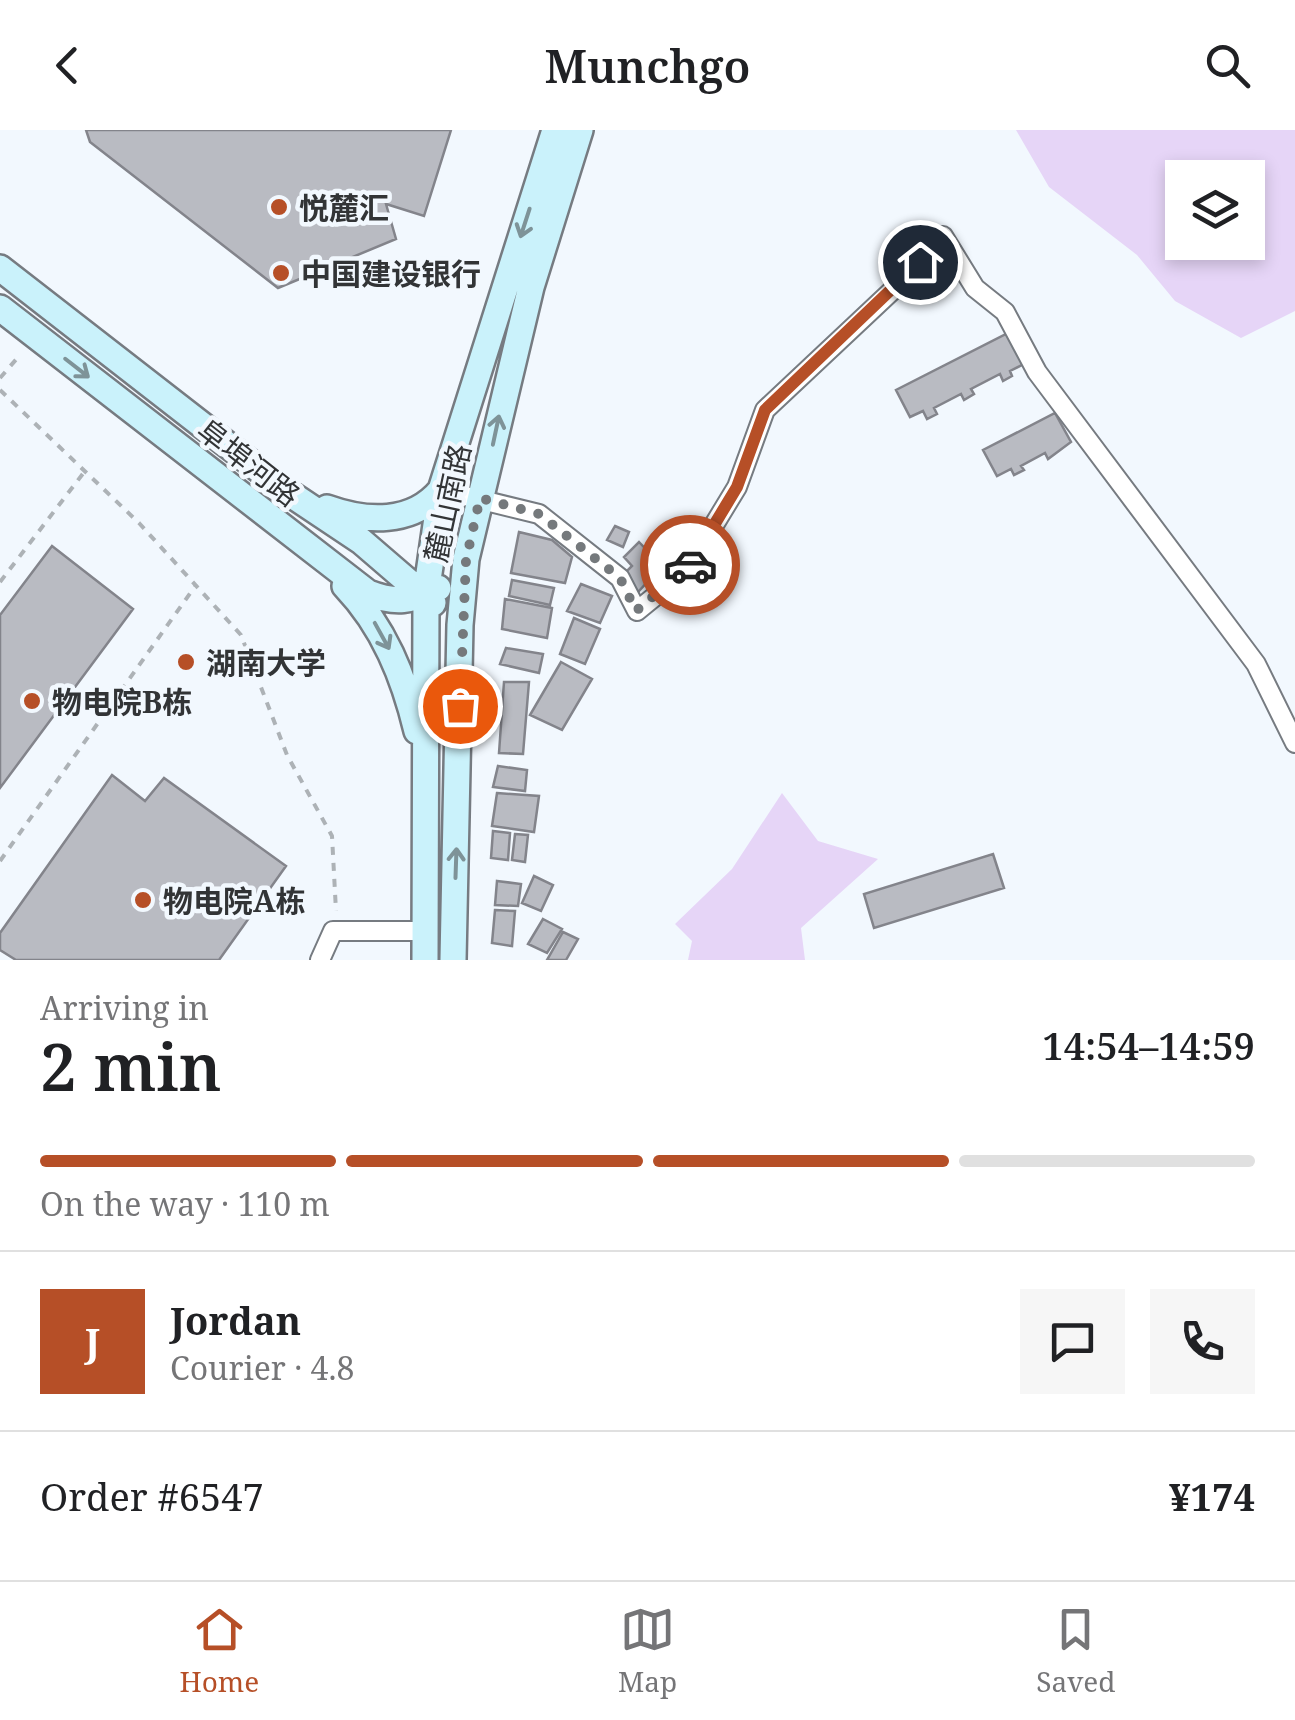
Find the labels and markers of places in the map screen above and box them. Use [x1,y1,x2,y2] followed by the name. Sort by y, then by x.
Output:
[299,187,389,228] place label: 悦麓汇
[268,196,290,218] marker: 悦麓汇
[878,220,963,305] pin
[301,253,481,294] place label: 中国建设银行
[270,262,292,284] marker: 中国建设银行
[206,642,326,683] place label: 湖南大学
[175,651,197,673] marker: 湖南大学
[418,664,503,749] pin
[52,681,192,722] place label: 物电院B栋
[21,690,43,712] marker: 物电院B栋
[163,880,306,921] place label: 物电院A栋
[132,889,154,911] marker: 物电院A栋

